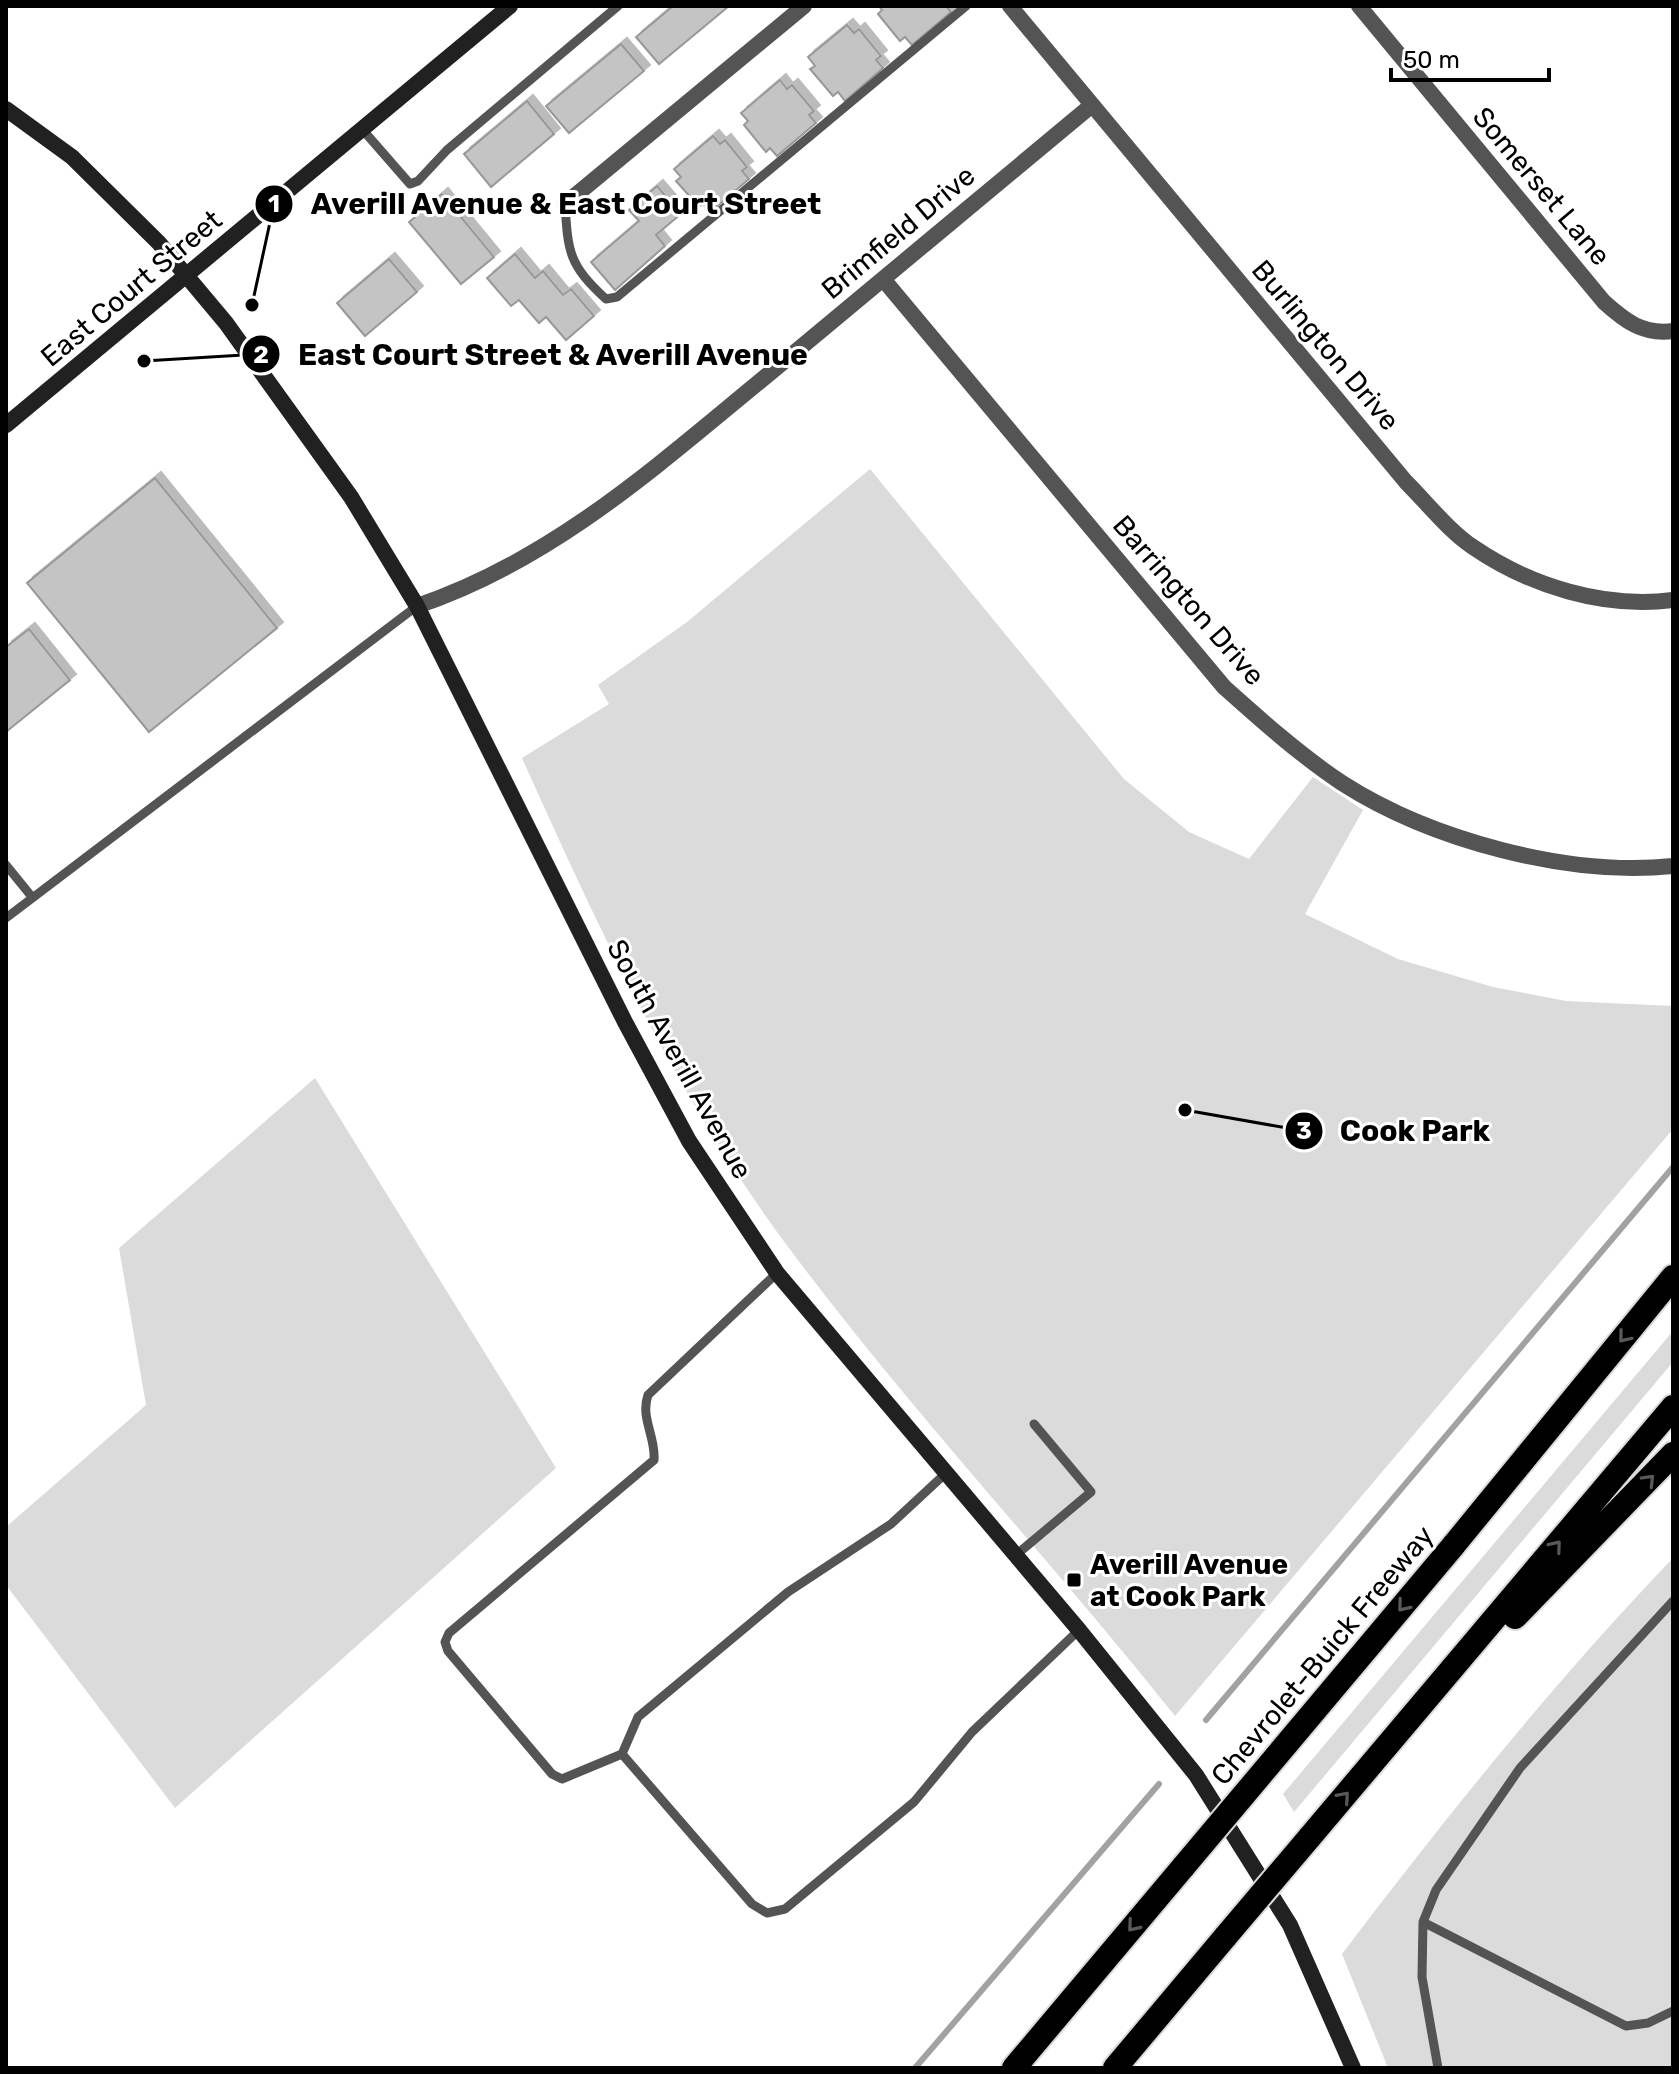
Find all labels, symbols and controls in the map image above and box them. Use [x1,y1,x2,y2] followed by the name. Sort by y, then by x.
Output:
[1391,32,1549,82] scale bar
[1403,46,1460,74] text: 50 m
[1466,101,1617,272] street label: Somerset Lane
[815,159,982,306] street label: Brimfield Drive
[254,177,838,231] callout: Averill Avenue & East Court Street
[311,186,821,222] text: Averill Avenue & East Court Street
[268,190,280,218] text: 1
[34,203,228,373] street label: East Court Street
[1245,254,1406,437] street label: Burlington Drive
[241,327,824,381] callout: East Court Street & Averill Avenue
[298,337,808,373] text: East Court Street & Averill Avenue
[253,341,269,369] text: 2
[1106,509,1271,692] street label: Barrington Drive
[600,934,759,1185] street label: South Averill Avenue
[1284,1104,1506,1158] callout: Cook Park
[1340,1113,1491,1149] text: Cook Park
[1296,1117,1312,1145] text: 3
[1619,1328,1634,1342] one-way arrow
[1640,1475,1654,1489] one-way arrow
[1204,1519,1440,1792] street label: Chevrolet-Buick Freeway
[1546,1541,1561,1556] one-way arrow
[1090,1548,1288,1613] place label: Averill Avenue at Cook Park
[1065,1571,1083,1589] marker: Averill Avenue at Cook Park
[1398,1596,1413,1611] one-way arrow
[1334,1792,1349,1807] one-way arrow
[1128,1917,1143,1931] one-way arrow

